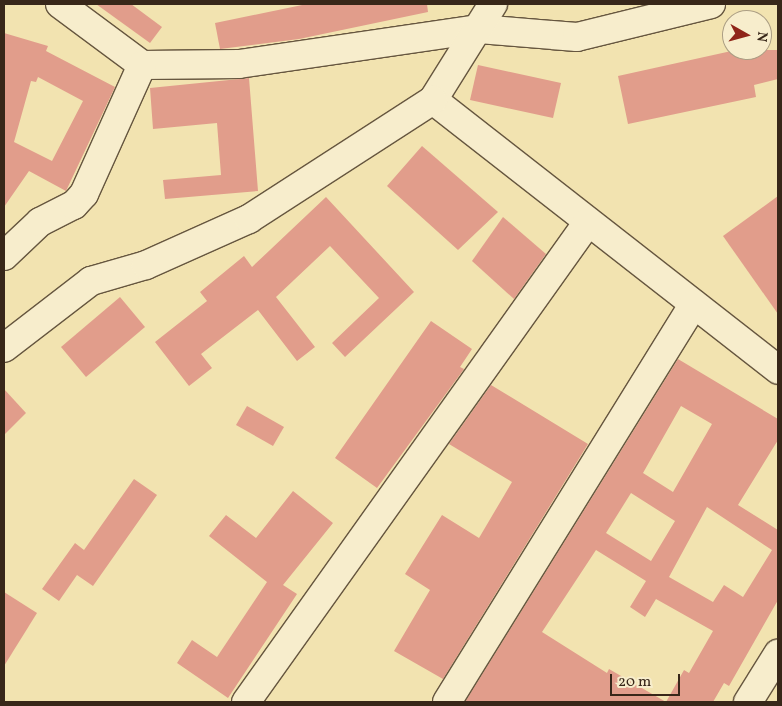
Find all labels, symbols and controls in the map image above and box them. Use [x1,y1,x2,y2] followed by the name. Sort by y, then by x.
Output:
[722,10,772,60] north arrow
[751,31,771,43] text: N
[612,664,682,696] scale bar
[618,672,651,693] text: 20 m

